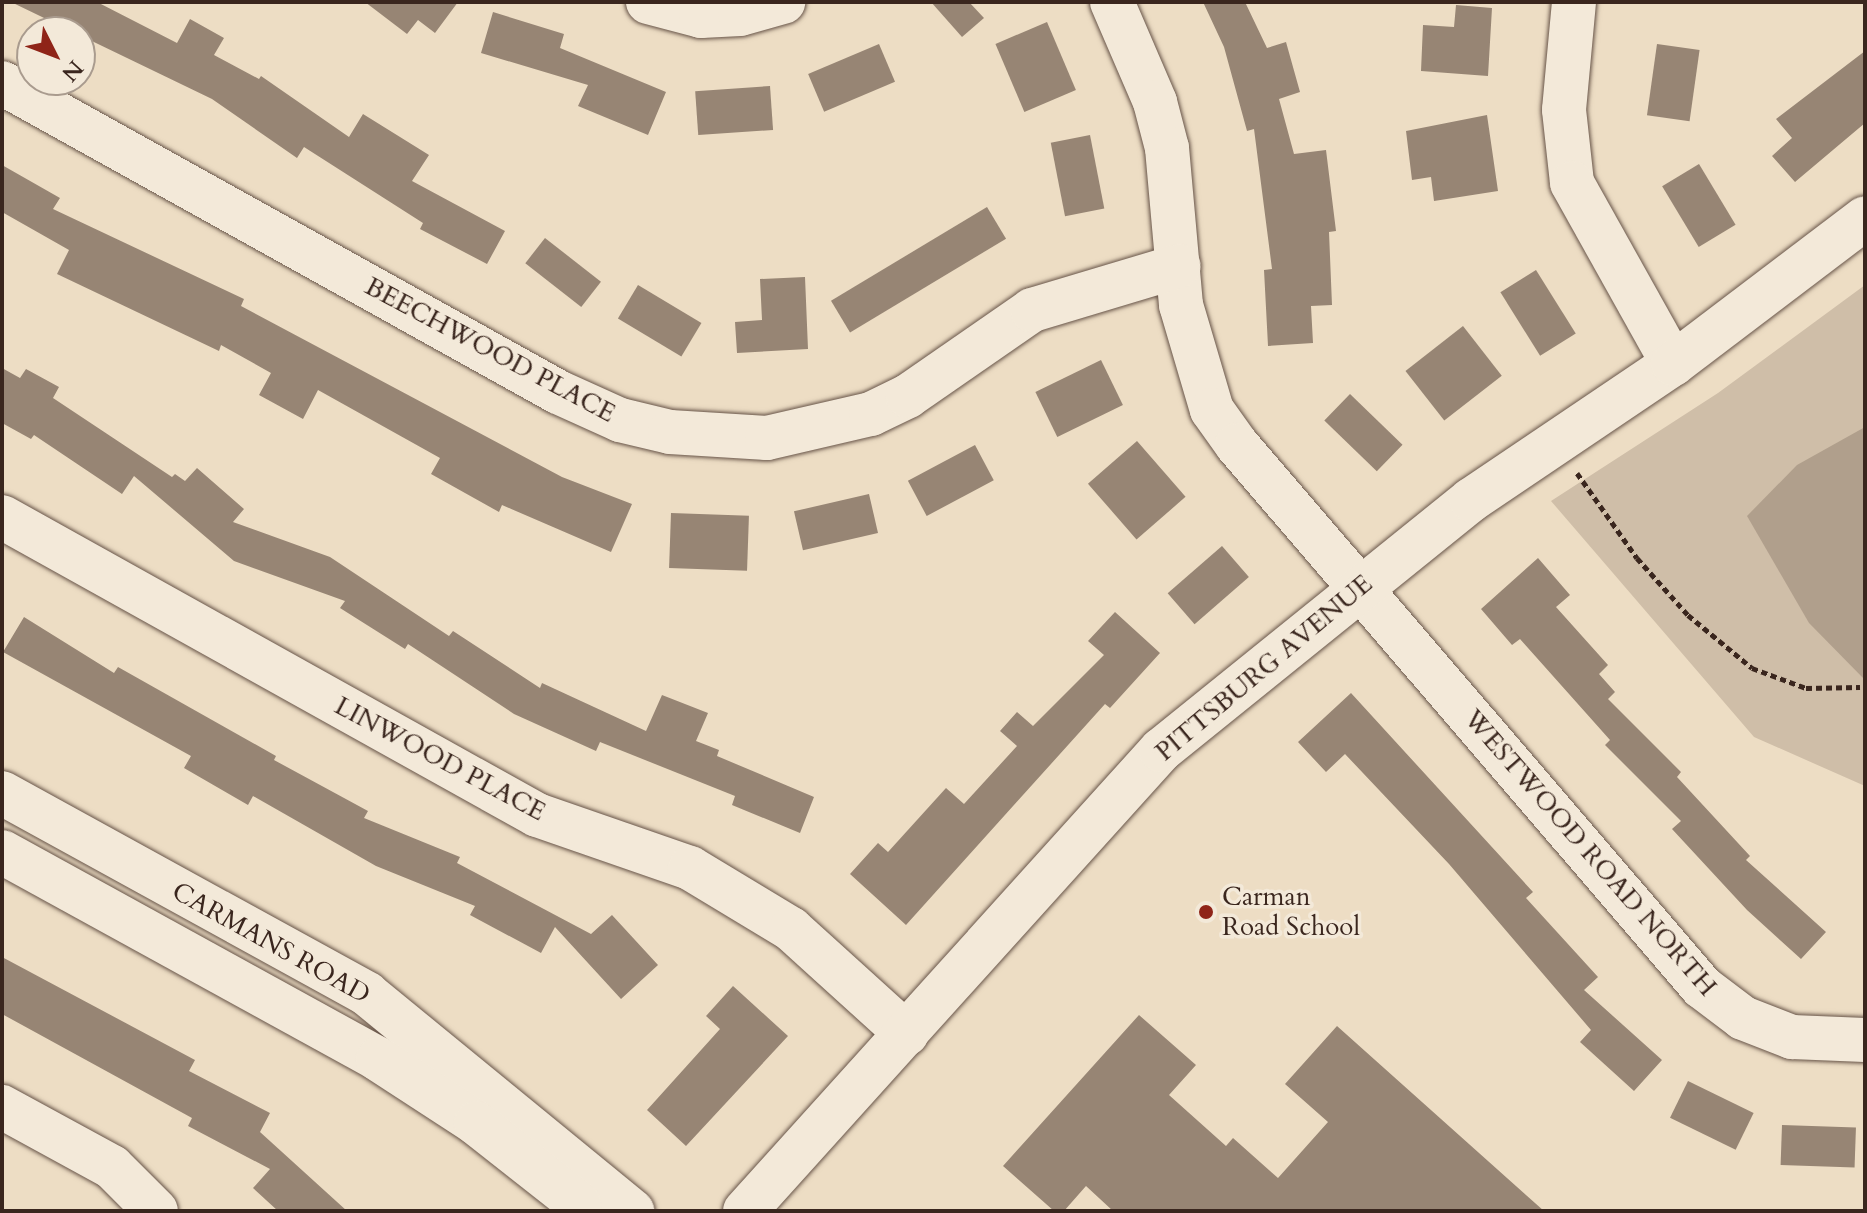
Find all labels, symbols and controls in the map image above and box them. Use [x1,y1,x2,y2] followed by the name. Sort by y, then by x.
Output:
[16,16,96,96] north arrow
[55,54,90,88] text: N
[360,271,620,429] street label: BEECHWOOD PLACE
[1149,568,1379,768] street label: PITTSBURG AVENUE
[329,690,551,828] street label: LINWOOD PLACE
[1457,703,1723,1003] street label: WESTWOOD ROAD NORTH
[166,876,376,1010] street label: CARMANS ROAD
[1222,881,1360,942] place label: Carman Road School
[1197,903,1215,921] marker: Carman Road School

